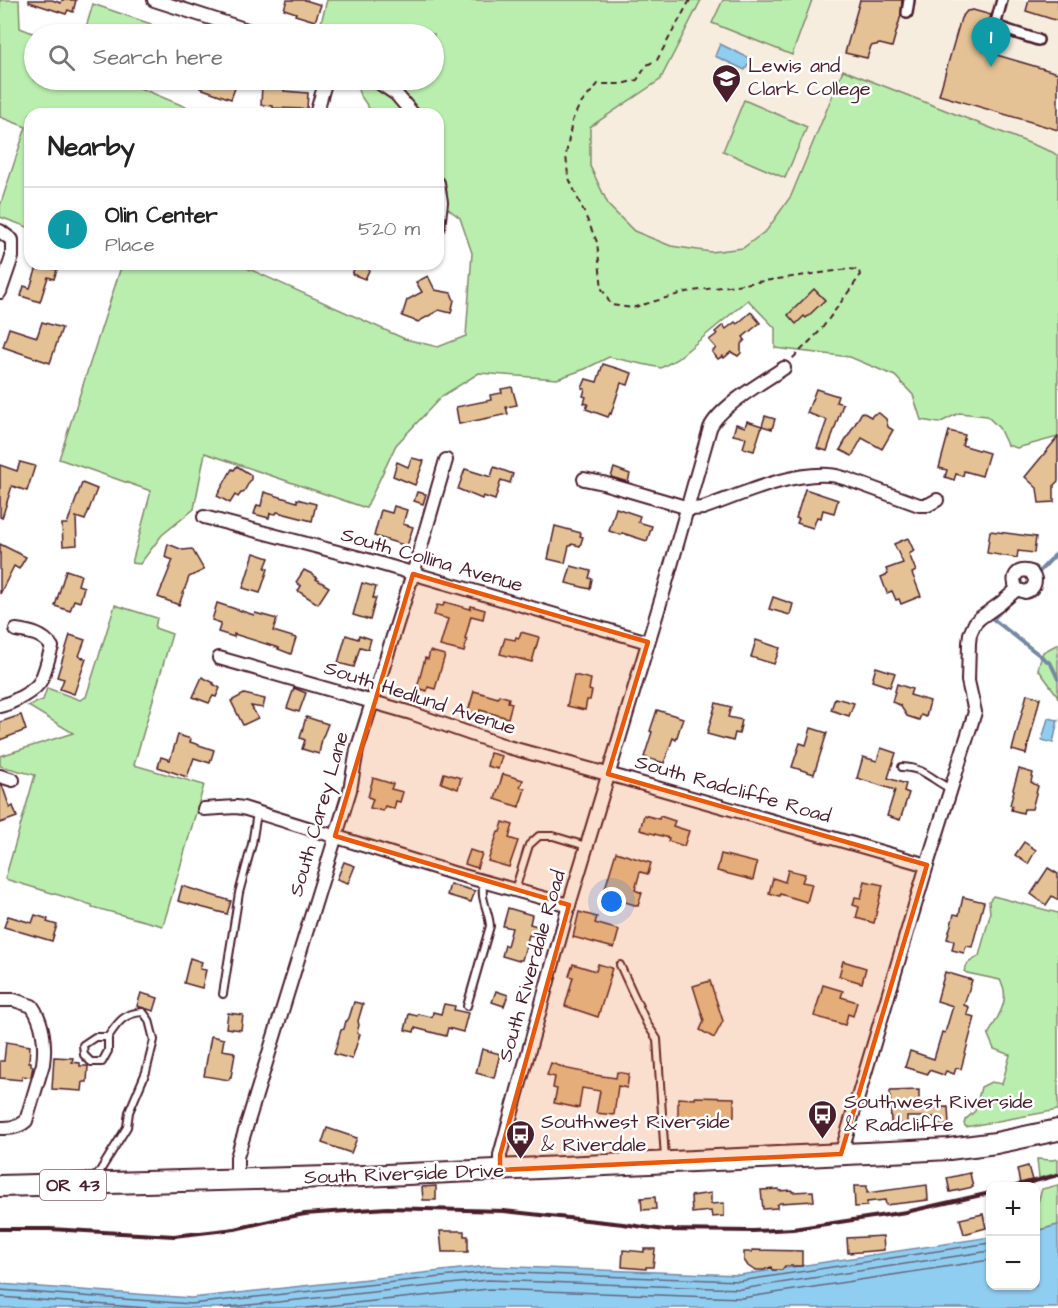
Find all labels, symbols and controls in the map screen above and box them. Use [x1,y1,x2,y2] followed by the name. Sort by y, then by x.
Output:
[972,17,1010,67] pin: 1
[24,24,444,90] search box
[45,41,78,74] icon: search
[93,42,223,73] text: Search here
[748,52,871,104] place label: Lewis and Clark College
[711,62,743,104] school or university icon: Lewis and Clark College
[48,129,135,165] text: Nearby
[105,200,218,231] text: Olin Center
[66,215,69,243] text: 1
[358,215,420,243] text: 520 m
[105,231,155,259] text: Place
[338,521,526,599] street label: South Collina Avenue
[321,654,520,742] street label: South Hedlund Avenue
[282,728,357,900] street label: South Carey Lane
[632,748,834,830] street label: South Radcliffe Road
[491,867,573,1065] street label: South Riverdale Road
[597,887,626,916] your location
[844,1088,1033,1139] place label: Southwest Riverside & Radcliffe
[807,1098,839,1140] bus stop icon: Southwest Riverside & Radcliffe
[541,1108,730,1159] place label: Southwest Riverside & Riverdale
[504,1118,536,1160] bus stop icon: Southwest Riverside & Riverdale
[304,1157,505,1191] street label: South Riverside Drive
[40,1170,106,1200] road number: OR 43
[986,1182,1040,1290] map controls
[986,1182,1040,1236] button: +
[986,1236,1040,1290] button: −

